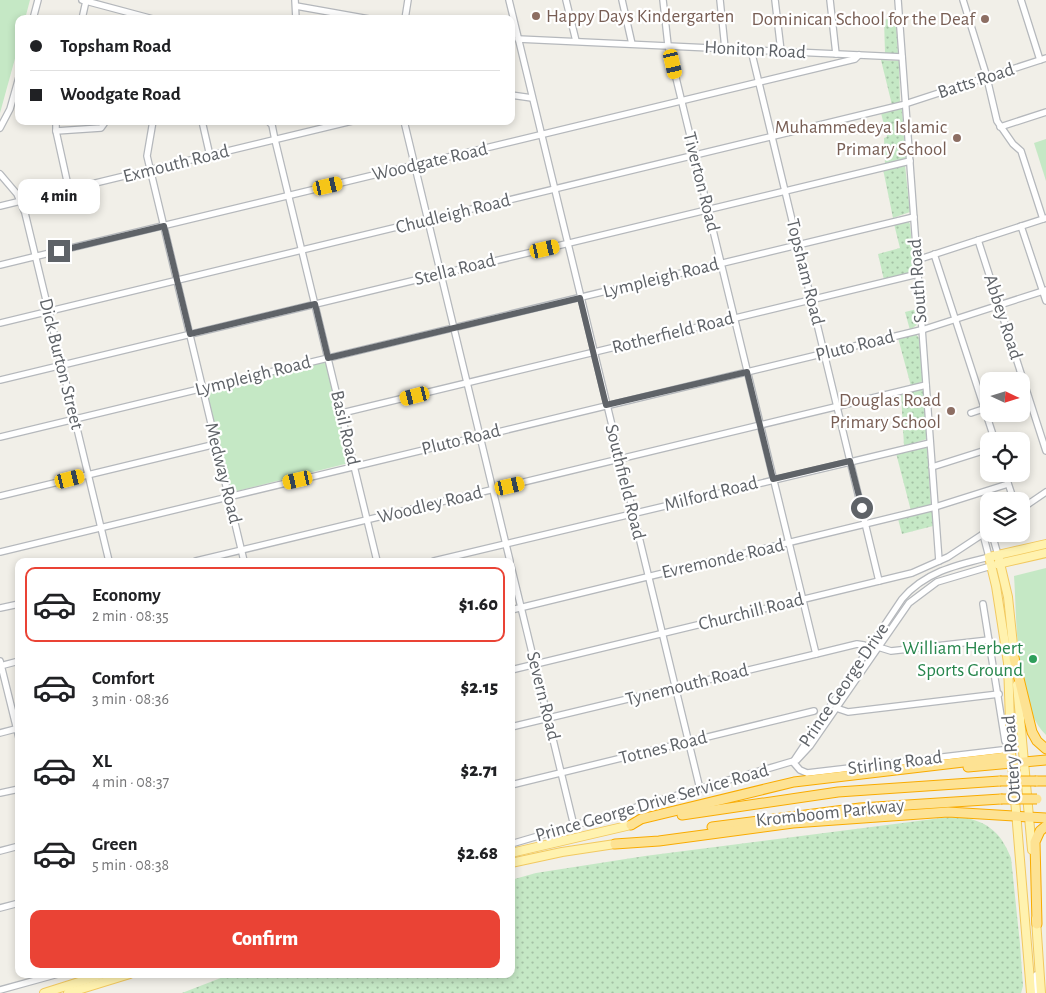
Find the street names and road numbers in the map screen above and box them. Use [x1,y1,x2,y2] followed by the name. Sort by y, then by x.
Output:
[704,38,806,62] street label: Honiton Road
[935,60,1017,102] street label: Batts Road
[679,130,723,234] street label: Tiverton Road
[370,139,490,185] street label: Woodgate Road
[121,142,231,186] street label: Exmouth Road
[394,191,512,237] street label: Chudleigh Road
[783,217,827,327] street label: Topsham Road
[906,238,930,324] street label: South Road
[413,251,498,289] street label: Stella Road
[601,254,721,302] street label: Lympleigh Road
[980,272,1026,362] street label: Abbey Road
[36,296,86,432] street label: Dick Burton Street
[610,309,736,357] street label: Rotherfield Road
[814,327,896,365] street label: Pluto Road
[193,352,313,400] street label: Lympleigh Road
[327,389,363,467] street label: Basil Road
[201,421,245,526] street label: Medway Road
[420,421,502,459] street label: Pluto Road
[601,422,649,542] street label: Southfield Road
[662,473,760,515] street label: Milford Road
[376,483,484,527] street label: Woodley Road
[660,536,786,582] street label: Evremonde Road
[697,590,806,634] street label: Churchill Road
[796,620,892,750] street label: Prince George Drive
[523,650,563,742] street label: Severn Road
[624,661,750,709] street label: Tynemouth Road
[999,714,1025,804] street label: Ottery Road
[617,728,709,768] street label: Totnes Road
[847,748,943,778] street label: Stirling Road
[533,761,771,845] street label: Prince George Drive Service Road
[755,796,905,830] street label: Kromboom Parkway

